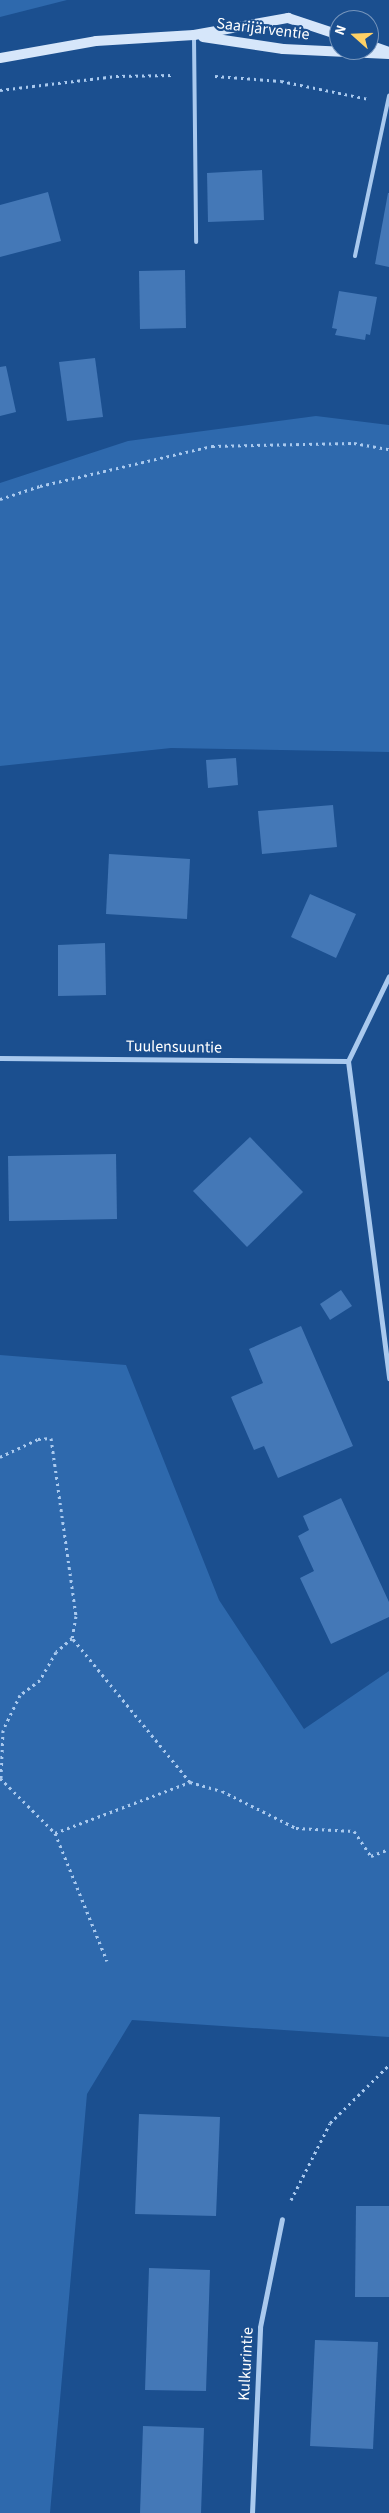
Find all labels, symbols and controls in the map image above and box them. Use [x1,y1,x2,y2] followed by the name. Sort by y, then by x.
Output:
[329,10,379,60] north arrow
[215,14,311,44] street label: Saarijärventie
[330,22,352,38] text: N
[126,1037,222,1057] street label: Tuulensuuntie
[234,2327,258,2401] street label: Kulkurintie

